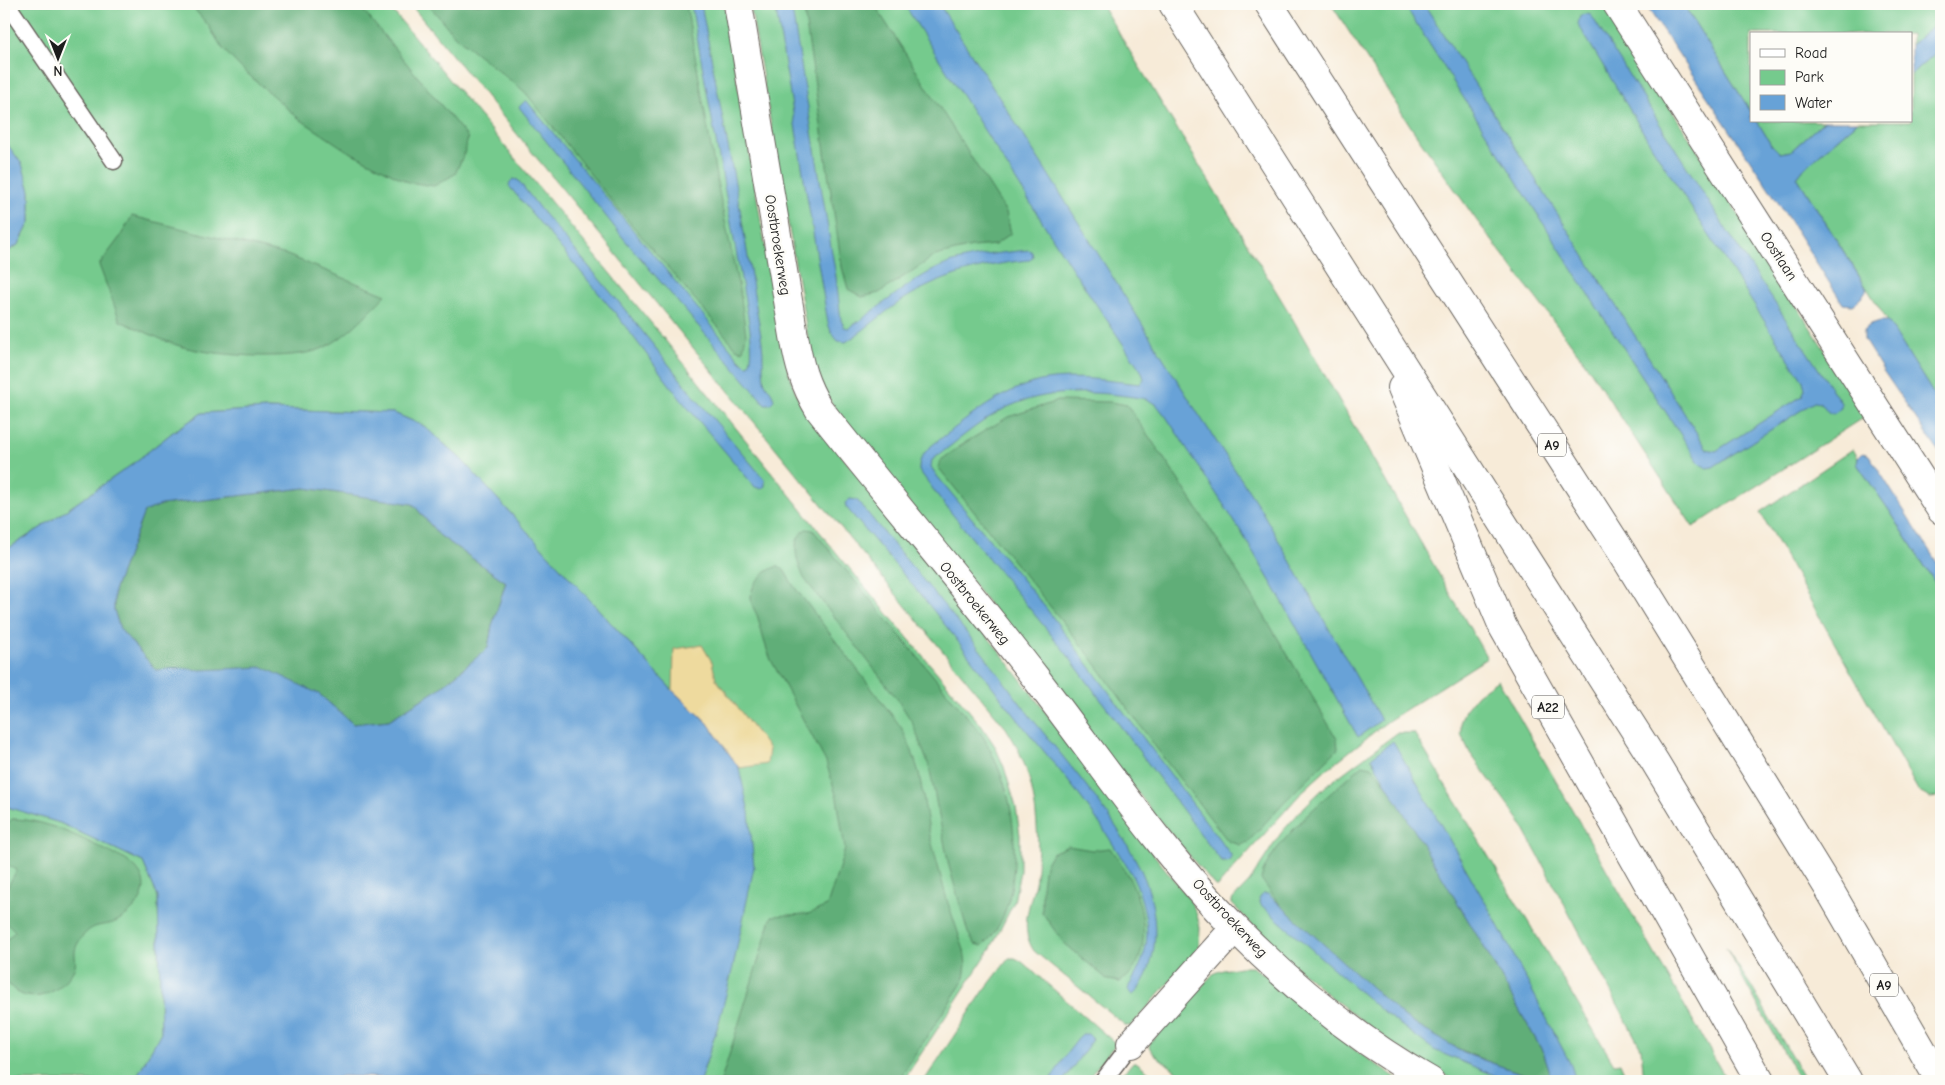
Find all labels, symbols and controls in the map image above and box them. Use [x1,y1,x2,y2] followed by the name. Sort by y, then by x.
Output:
[32,32,82,82] north arrow
[1750,32,1912,122] legend
[1795,44,1827,62] text: Road
[53,62,63,79] text: N
[1795,68,1824,86] text: Park
[1795,94,1832,112] text: Water
[761,193,795,297] street label: Oostbroekerweg
[1756,228,1802,284] street label: Oostlaan
[1538,434,1566,456] road number: A9
[936,558,1014,648] street label: Oostbroekerweg
[1532,696,1564,719] road number: A22
[1189,875,1271,961] street label: Oostbroekerweg
[1870,974,1898,996] road number: A9

